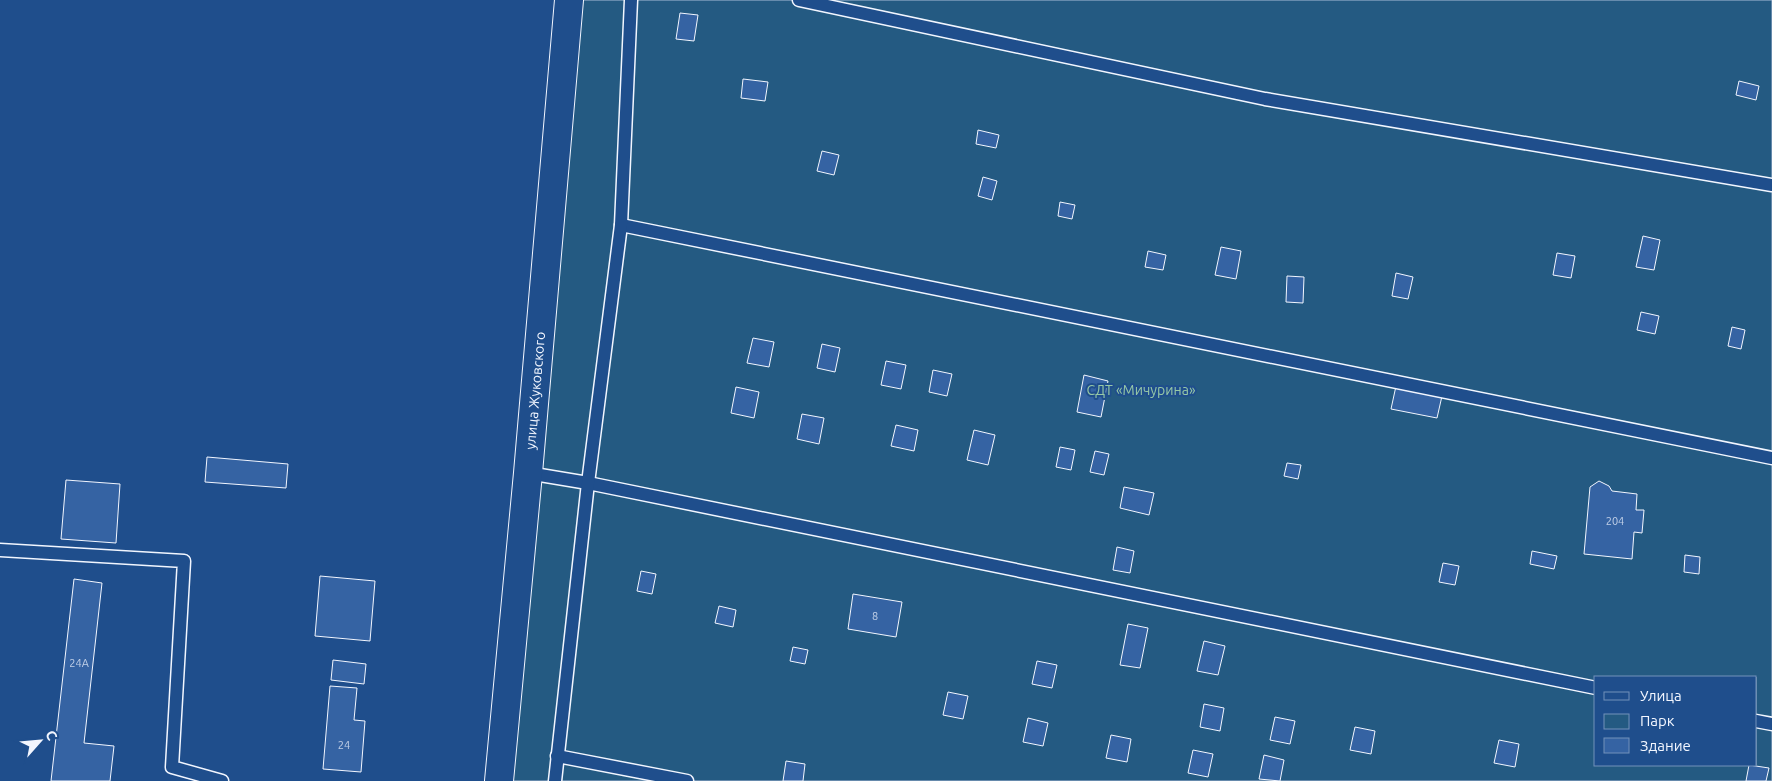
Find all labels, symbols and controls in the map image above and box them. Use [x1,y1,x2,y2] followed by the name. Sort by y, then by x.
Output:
[522,331,548,450] street label: улица Жуковского
[1086,382,1196,398] park label: СДТ «Мичурина»
[1606,515,1624,527] house number: 204
[872,610,878,622] house number: 8
[69,657,90,669] house number: 24А
[1594,676,1757,766] legend
[1640,687,1682,704] text: Улица
[1640,712,1675,729] text: Парк
[15,716,65,766] north arrow
[42,727,61,743] text: С
[1640,737,1691,754] text: Здание
[338,739,350,751] house number: 24

